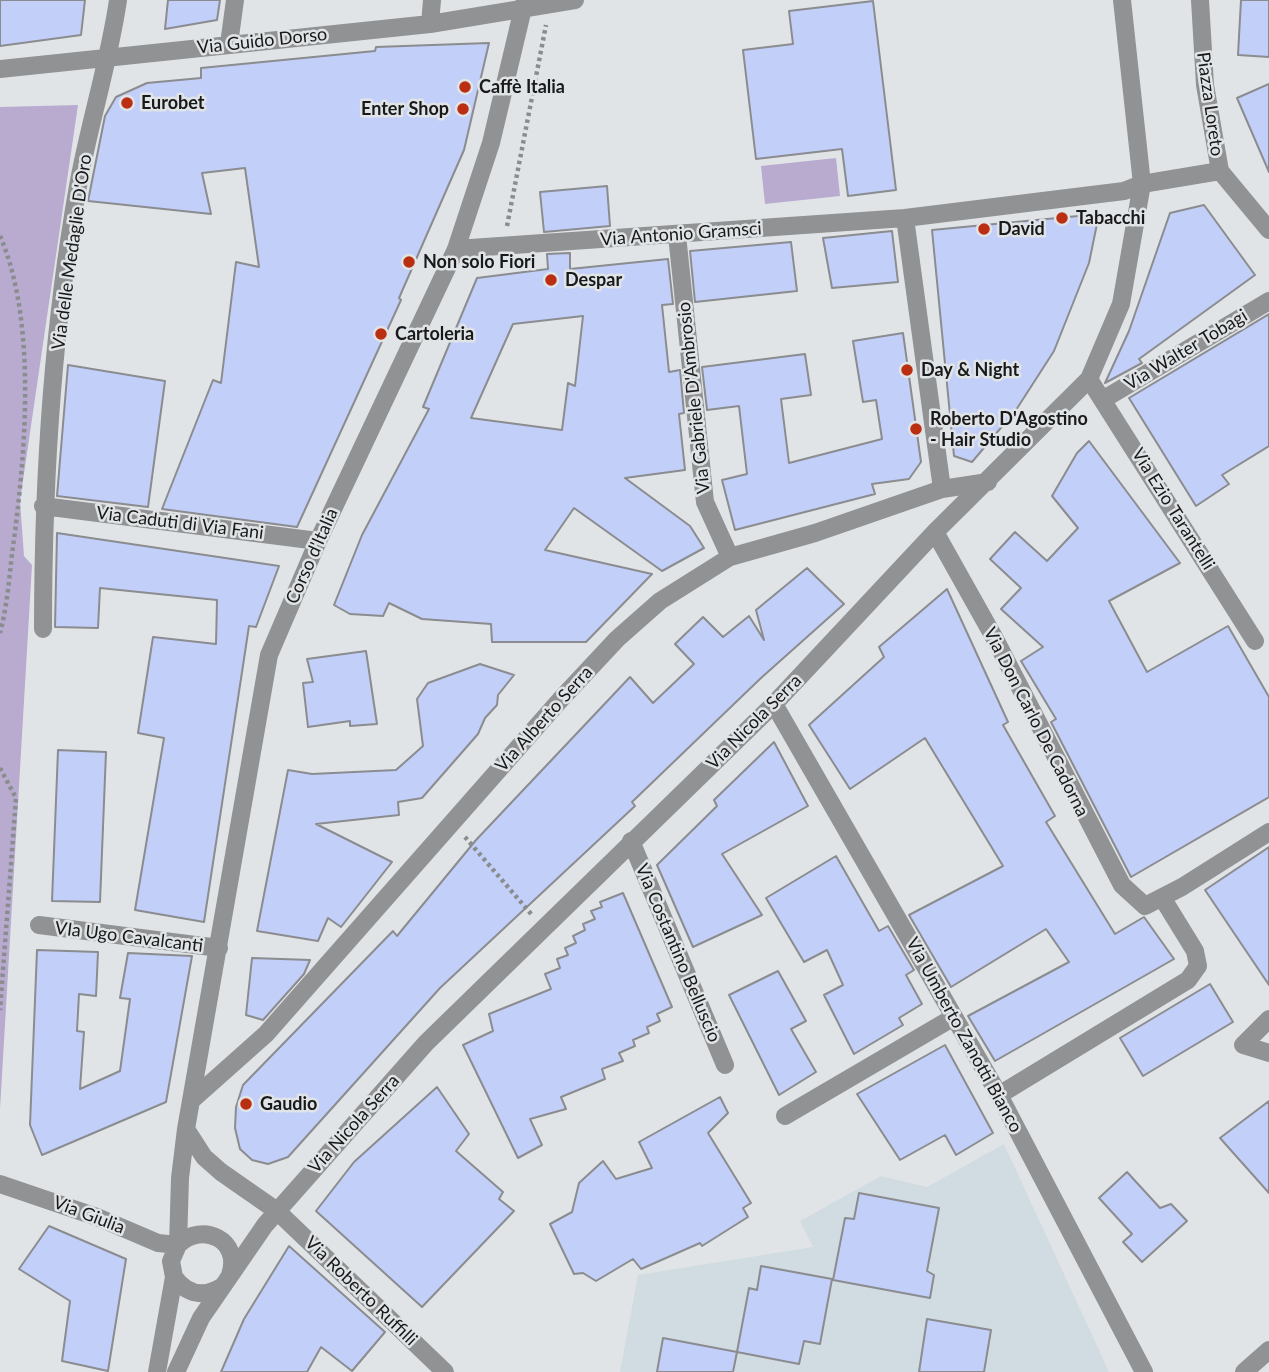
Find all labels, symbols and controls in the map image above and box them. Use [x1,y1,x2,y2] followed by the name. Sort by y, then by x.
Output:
[196,23,328,59] street label: Via Guido Dorso
[1192,51,1228,157] street label: Piazza Loreto
[479,76,565,98] place label: Caffè Italia
[457,79,473,95] marker: Caffè Italia
[141,92,204,114] place label: Eurobet
[119,95,135,111] marker: Eurobet
[361,98,449,120] place label: Enter Shop
[455,101,471,117] marker: Enter Shop
[48,153,96,351] street label: Via delle Medaglie D'Oro
[1076,207,1145,229] place label: Tabacchi
[1054,210,1070,226] marker: Tabacchi
[600,218,762,250] street label: Via Antonio Gramsci
[998,218,1045,240] place label: David
[976,221,992,237] marker: David
[423,251,535,273] place label: Non solo Fiori
[401,254,417,270] marker: Non solo Fiori
[565,269,622,291] place label: Despar
[543,272,559,288] marker: Despar
[673,301,715,495] street label: Via Gabriele D'Ambrosio
[1121,305,1251,395] street label: Via Walter Tobagi
[395,323,474,345] place label: Cartoleria
[373,326,389,342] marker: Cartoleria
[921,359,1019,381] place label: Day & Night
[899,362,915,378] marker: Day & Night
[930,408,1088,450] place label: Roberto D'Agostino - Hair Studio
[908,421,924,437] marker: Roberto D'Agostino - Hair Studio
[1127,444,1219,574] street label: Via Ezio Tarantelli
[95,502,265,544] street label: Via Caduti di Via Fani
[281,505,343,607] street label: Corso d'Italia
[979,624,1093,820] street label: Via Don Carlo De Cadorna
[491,662,597,776] street label: Via Alberto Serra
[702,670,806,774] street label: Via Nicola Serra
[631,861,725,1045] street label: Via Costantino Belluscio
[54,917,204,957] street label: VIa Ugo Cavalcanti
[901,934,1027,1136] street label: Via Umberto Zanotti Bianco
[304,1070,404,1178] street label: Via Nicola Serra
[260,1093,317,1115] place label: Gaudio
[238,1096,254,1112] marker: Gaudio
[50,1191,128,1239] street label: Via Giulia
[300,1232,422,1350] street label: Via Roberto Ruffilli

